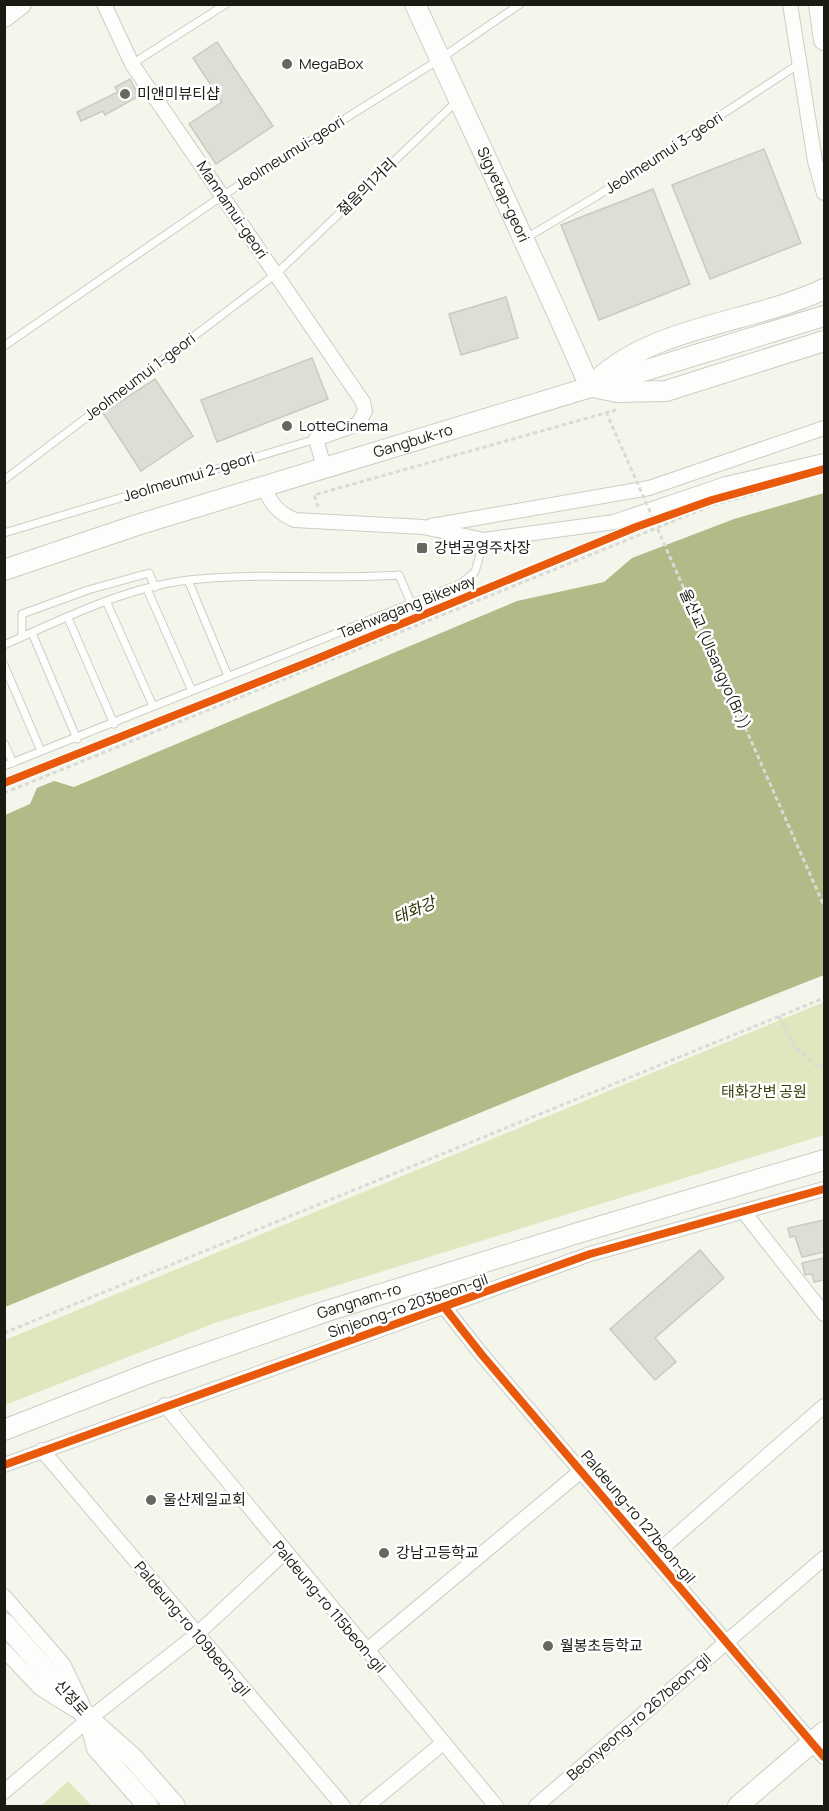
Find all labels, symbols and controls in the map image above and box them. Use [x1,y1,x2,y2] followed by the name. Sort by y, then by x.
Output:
[299,53,364,74] place label: MegaBox
[280,57,294,71] marker: MegaBox
[137,83,220,104] place label: 미앤미뷰티샵
[118,87,132,101] marker: 미앤미뷰티샵
[601,107,727,199] street label: Jeolmeumui 3-geori
[231,110,348,195] street label: Jeolmeumui-geori
[472,143,535,246] street label: Sigyetap-geori
[332,153,401,220] street label: 젊음의1거리
[192,157,273,263] street label: Mannamui-geori
[80,328,200,425] street label: Jeolmeumui 1-geori
[299,415,388,436] place label: LotteCinema
[280,419,294,433] marker: LotteCinema
[371,419,455,463] street label: Gangbuk-ro
[120,446,257,507] street label: Jeolmeumui 2-geori
[434,537,531,558] place label: 강변공영주차장
[415,541,429,555] marker: 강변공영주차장
[335,569,479,644] street label: Taehwagang Bikeway
[675,585,756,732] street label: 울산교 (Ulsangyo(Br.))
[389,890,441,929] water label: 태화강
[721,1081,807,1102] park label: 태화강변 공원
[325,1268,491,1343] street label: Sinjeong-ro 203beon-gil
[314,1277,404,1324] street label: Gangnam-ro
[576,1446,700,1588] street label: Paldeung-ro 127beon-gil
[163,1489,246,1510] place label: 울산제일교회
[144,1493,158,1507] marker: 울산제일교회
[268,1536,391,1677] street label: Paldeung-ro 115beon-gil
[396,1542,479,1563] place label: 강남고등학교
[377,1546,391,1560] marker: 강남고등학교
[130,1557,255,1701] street label: Paldeung-ro 109beon-gil
[560,1635,643,1656] place label: 월봉초등학교
[541,1639,555,1653] marker: 월봉초등학교
[562,1648,715,1785] street label: Beonyeong-ro 267beon-gil
[50,1675,93,1720] street label: 신정로

